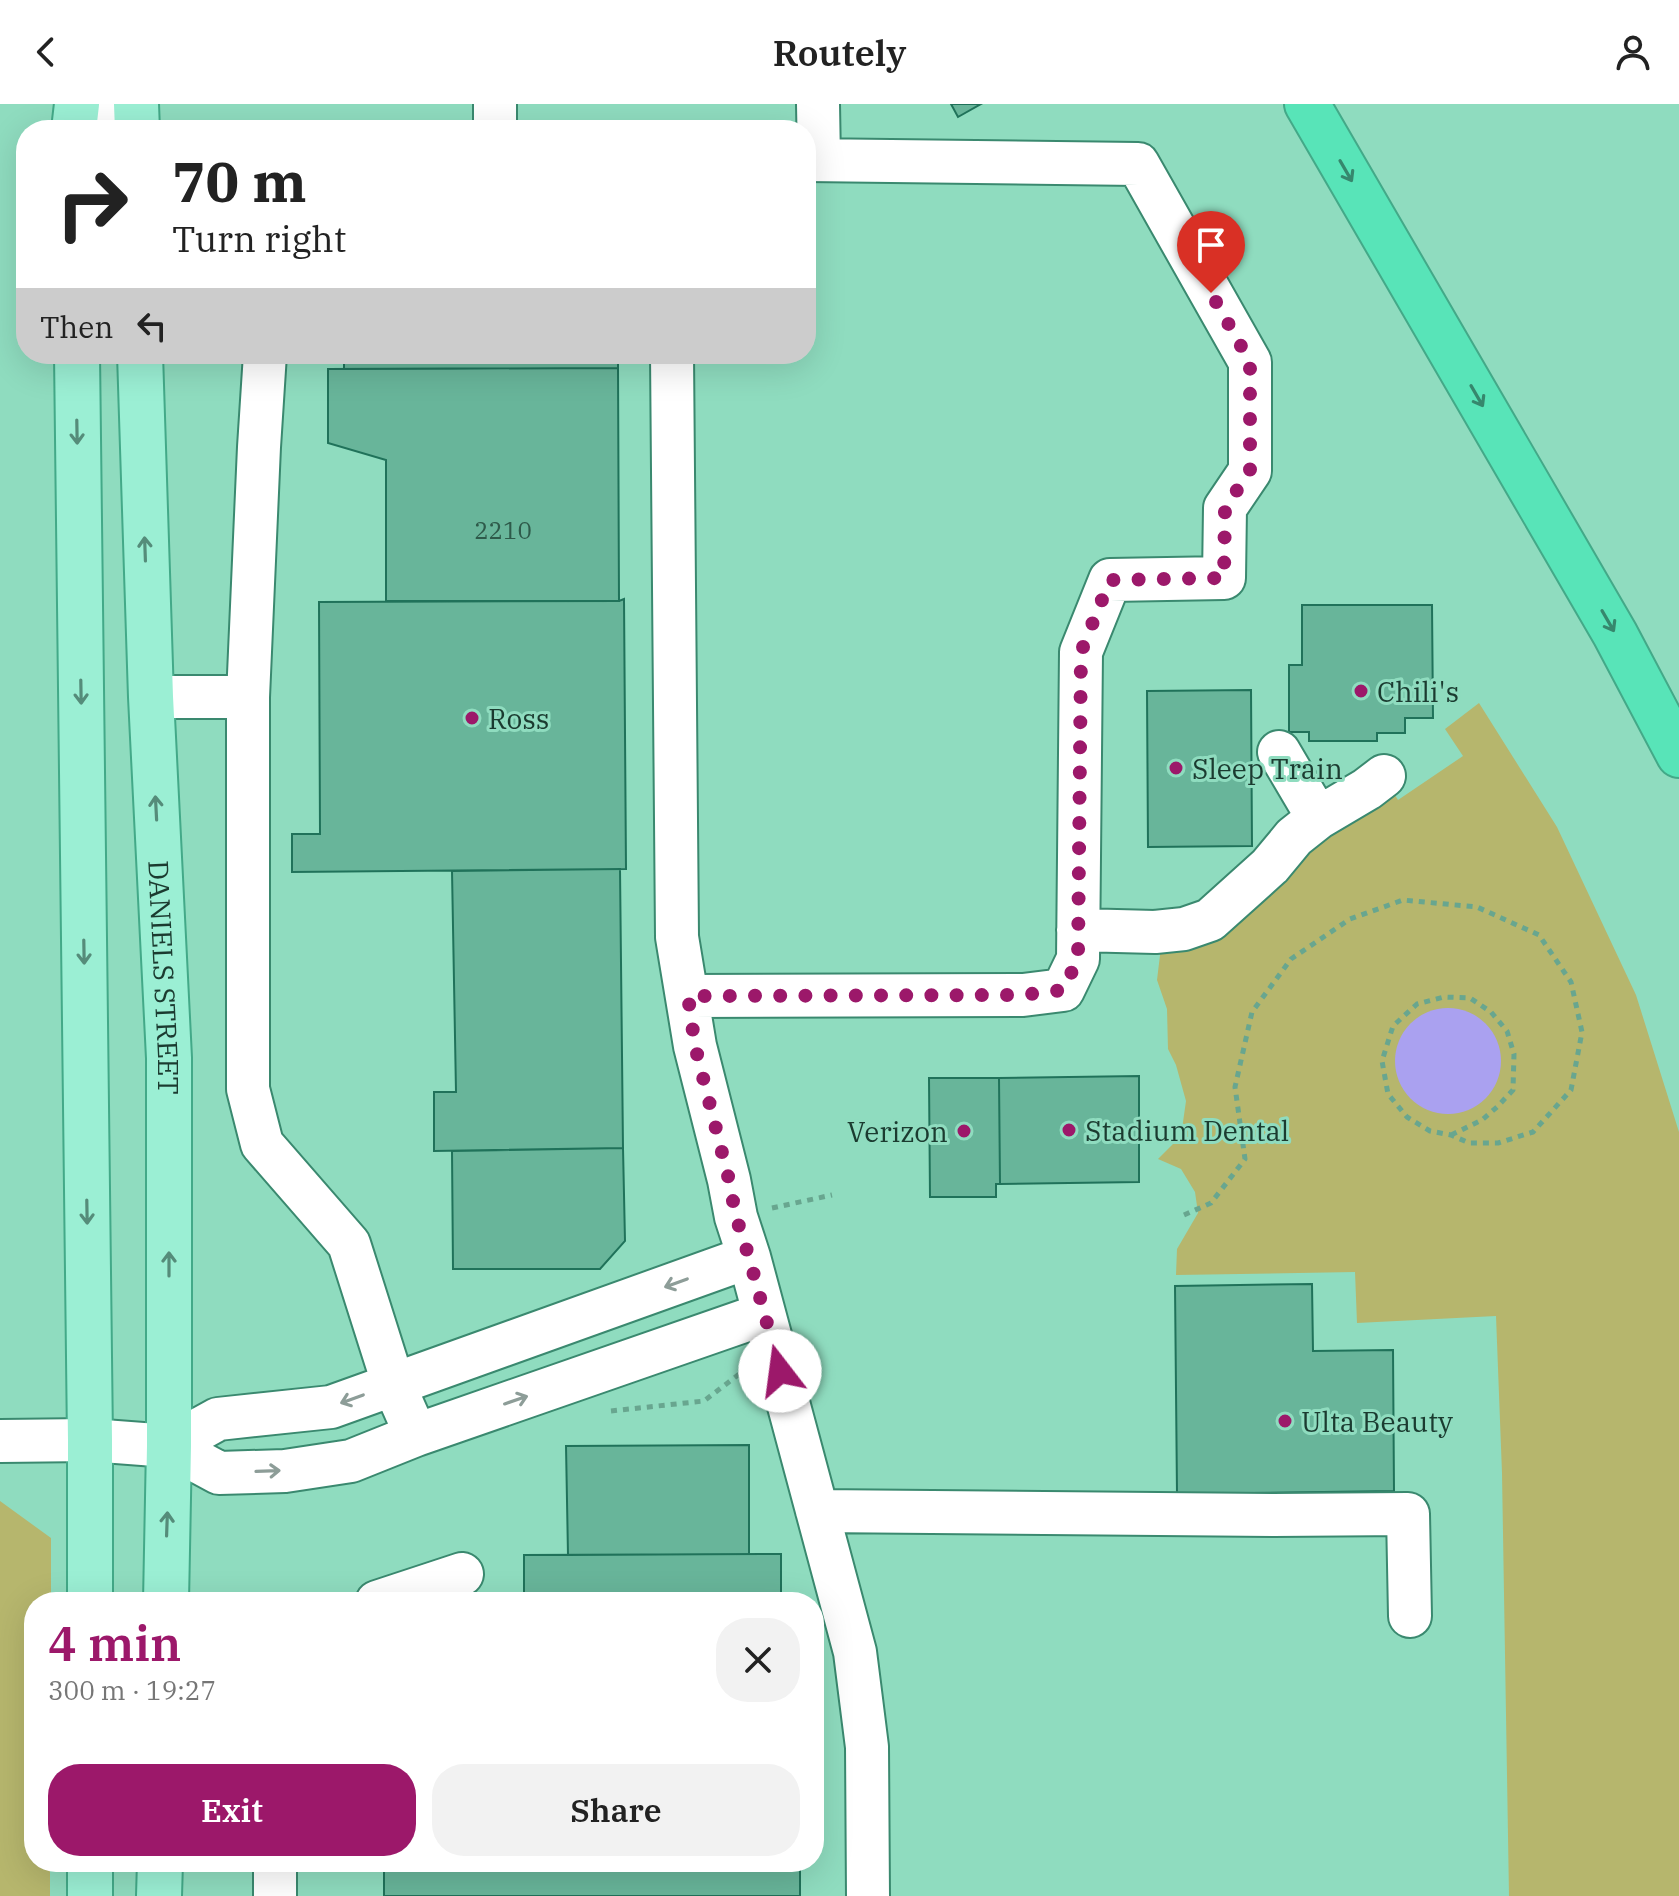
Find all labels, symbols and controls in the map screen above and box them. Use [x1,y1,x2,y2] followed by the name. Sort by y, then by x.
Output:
[773,29,906,76] text: Routely
[24,30,68,74] icon: back
[1611,30,1655,74] icon: person
[172,145,307,217] text: 70 m
[40,152,144,256] icon: right
[1339,159,1354,183] one-way arrow
[1177,211,1245,293] pin
[172,215,346,262] text: Turn right
[1189,223,1233,267] icon: arrive
[130,304,174,348] icon: left
[40,307,114,346] text: Then
[1469,384,1485,407] one-way arrow
[70,418,85,445] one-way arrow
[474,514,532,546] house number: 2210
[138,536,153,563] one-way arrow
[1600,609,1616,632] one-way arrow
[1377,673,1459,710] place label: Chili's
[73,678,88,705] one-way arrow
[1352,682,1370,700] marker: Chili's
[488,700,549,737] place label: Ross
[463,709,481,727] marker: Ross
[1192,750,1343,787] place label: Sleep Train
[1167,759,1185,777] marker: Sleep Train
[149,795,164,822] one-way arrow
[141,859,188,1095] street label: DANIELS STREET
[76,938,91,965] one-way arrow
[1085,1112,1289,1149] place label: Stadium Dental
[847,1113,948,1150] place label: Verizon
[1060,1121,1078,1139] marker: Stadium Dental
[955,1122,973,1140] marker: Verizon
[79,1198,95,1225] one-way arrow
[161,1251,177,1278] one-way arrow
[664,1277,689,1291] one-way arrow
[738,1329,822,1413] position arrow
[504,1392,528,1406] one-way arrow
[340,1393,365,1407] one-way arrow
[1301,1403,1453,1440] place label: Ulta Beauty
[1276,1412,1294,1430] marker: Ulta Beauty
[254,1464,281,1479] one-way arrow
[160,1511,175,1538] one-way arrow
[48,1612,181,1674] text: 4 min
[716,1618,800,1702] button: close
[48,1673,216,1707] text: 300 m · 19:27
[48,1764,416,1856] button: Exit
[432,1764,800,1856] button: Share

